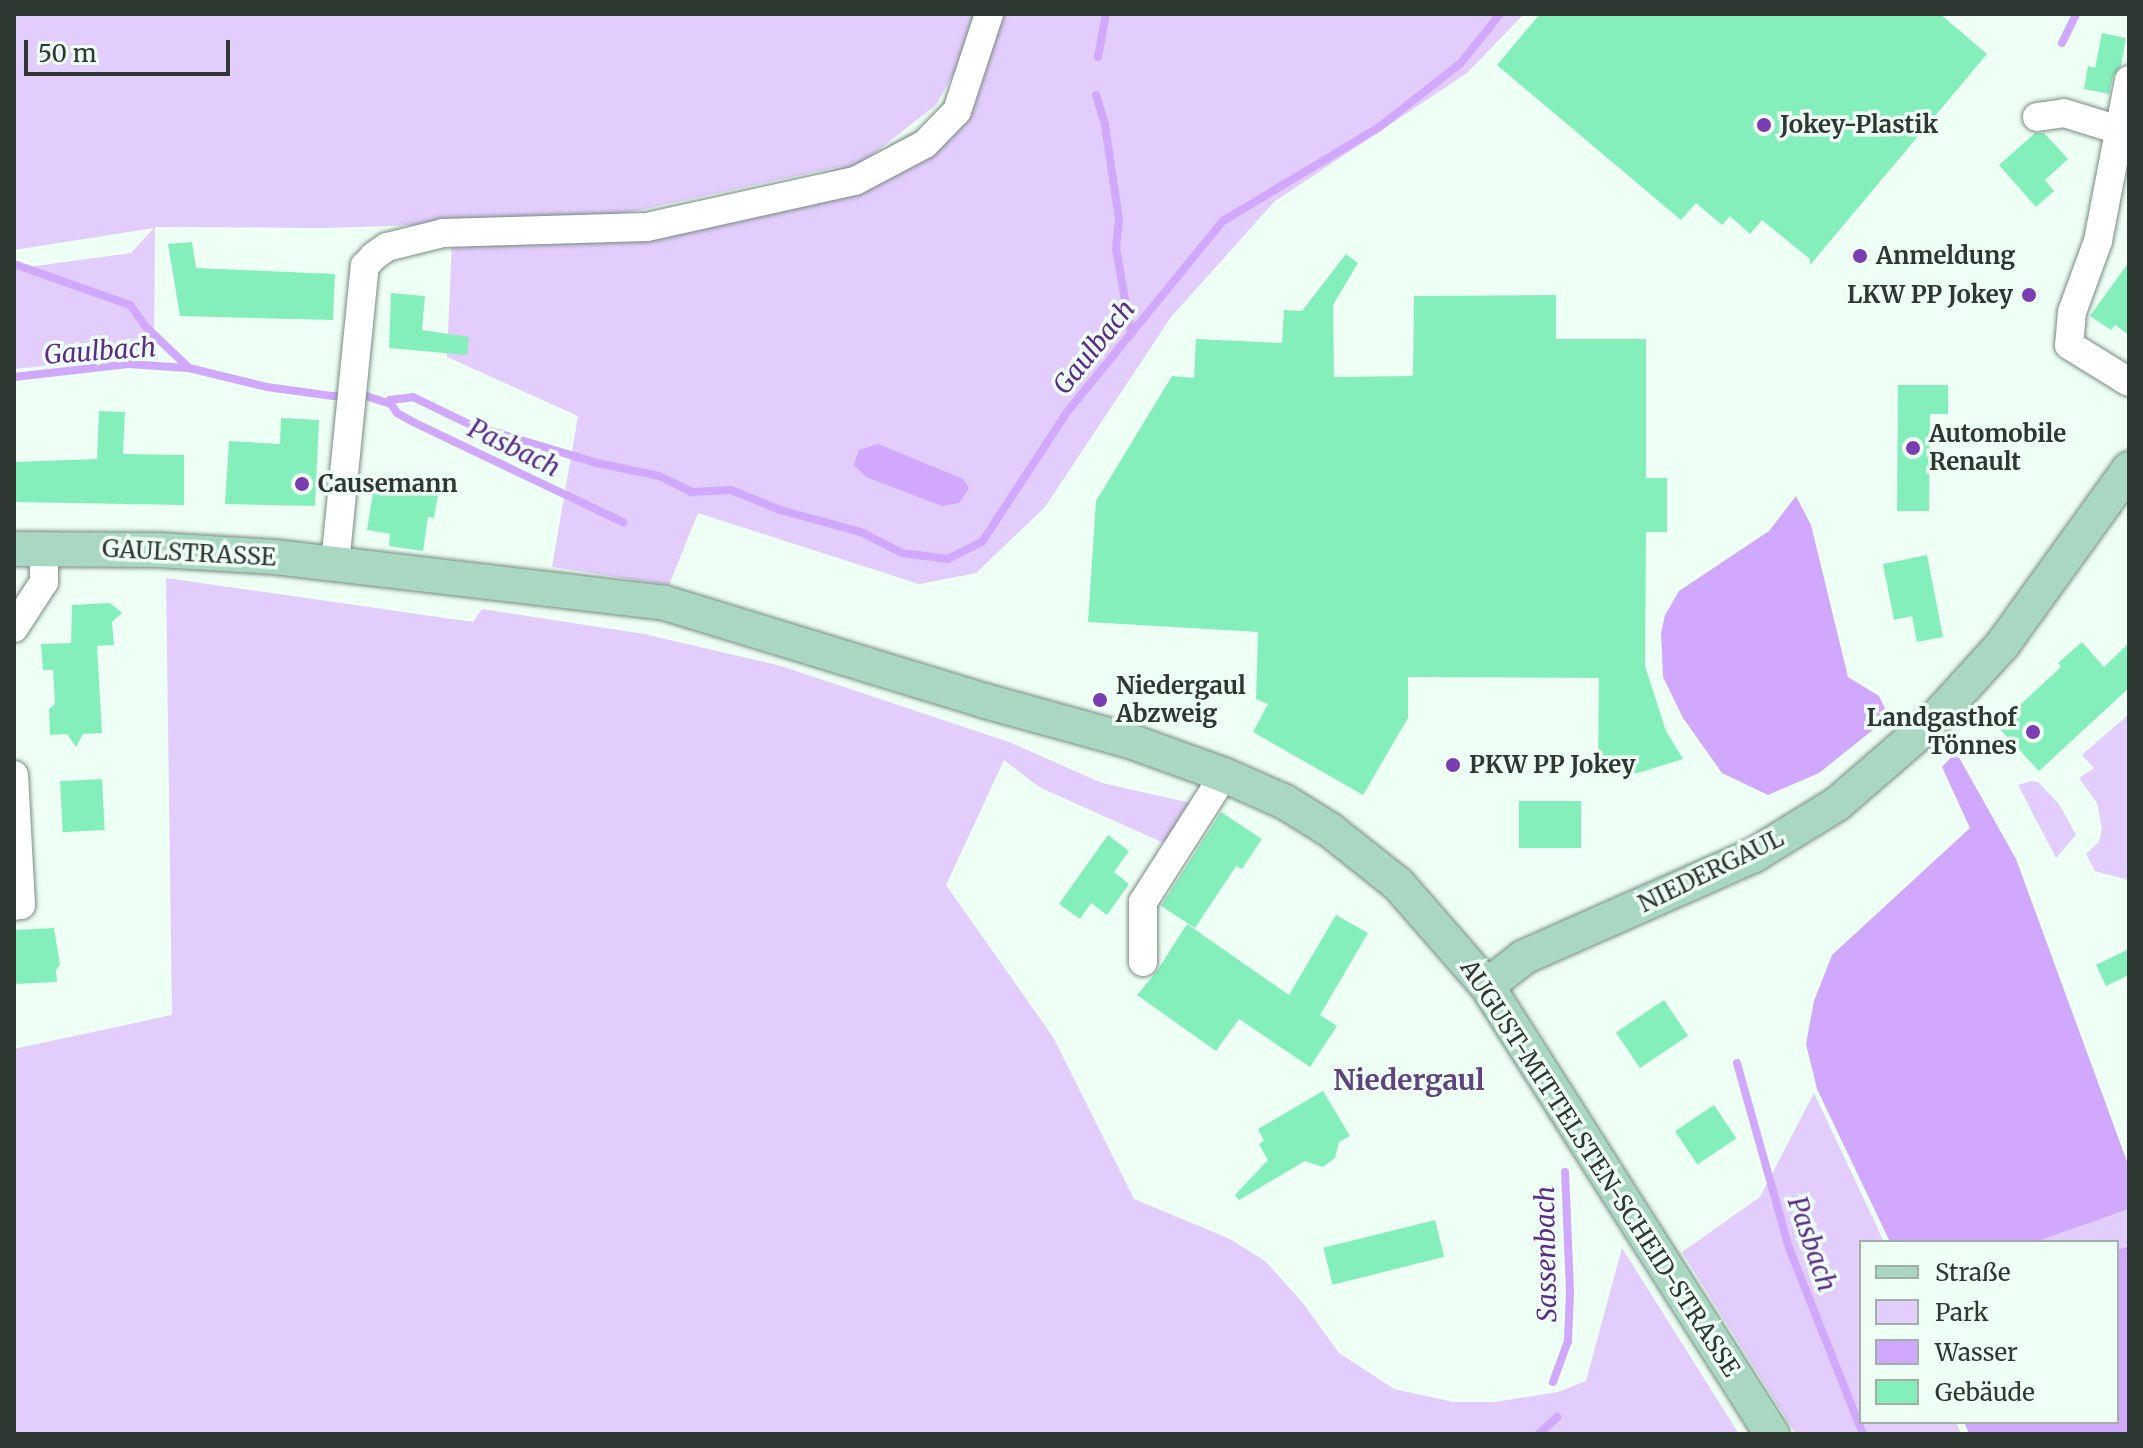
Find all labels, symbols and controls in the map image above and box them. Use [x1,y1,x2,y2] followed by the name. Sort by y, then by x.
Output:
[28,24,234,74] scale bar
[38,38,97,69] text: 50 m
[1780,111,1938,139] place label: Jokey-Plastik
[1755,116,1773,134] marker: Jokey-Plastik
[1876,242,2015,270] place label: Anmeldung
[1851,247,1869,265] marker: Anmeldung
[1847,281,2013,309] place label: LKW PP Jokey
[2020,286,2038,304] marker: LKW PP Jokey
[1047,294,1141,400] water label: Gaulbach
[43,332,157,370] water label: Gaulbach
[463,412,565,484] water label: Pasbach
[1929,420,2066,476] place label: Automobile Renault
[1904,439,1922,457] marker: Automobile Renault
[318,470,458,498] place label: Causemann
[293,475,311,493] marker: Causemann
[101,534,277,572] street label: GAULSTRASSE
[1116,672,1246,728] place label: Niedergaul Abzweig
[1091,691,1109,709] marker: Niedergaul Abzweig
[1866,704,2017,760] place label: Landgasthof Tönnes
[2024,723,2042,741] marker: Landgasthof Tönnes
[1469,751,1635,779] place label: PKW PP Jokey
[1444,756,1462,774] marker: PKW PP Jokey
[1634,823,1788,919] street label: NIEDERGAUL
[1454,954,1746,1382] street label: AUGUST-MITTELSTEN-SCHEID-STRASSE
[1333,1063,1485,1097] district label: Niedergaul
[1529,1186,1563,1322] water label: Sassenbach
[1781,1193,1843,1295] water label: Pasbach
[1859,1240,2119,1424] legend
[1935,1257,2010,1288] text: Straße
[1935,1297,1988,1328] text: Park
[1935,1337,2018,1368] text: Wasser
[1935,1377,2035,1408] text: Gebäude

